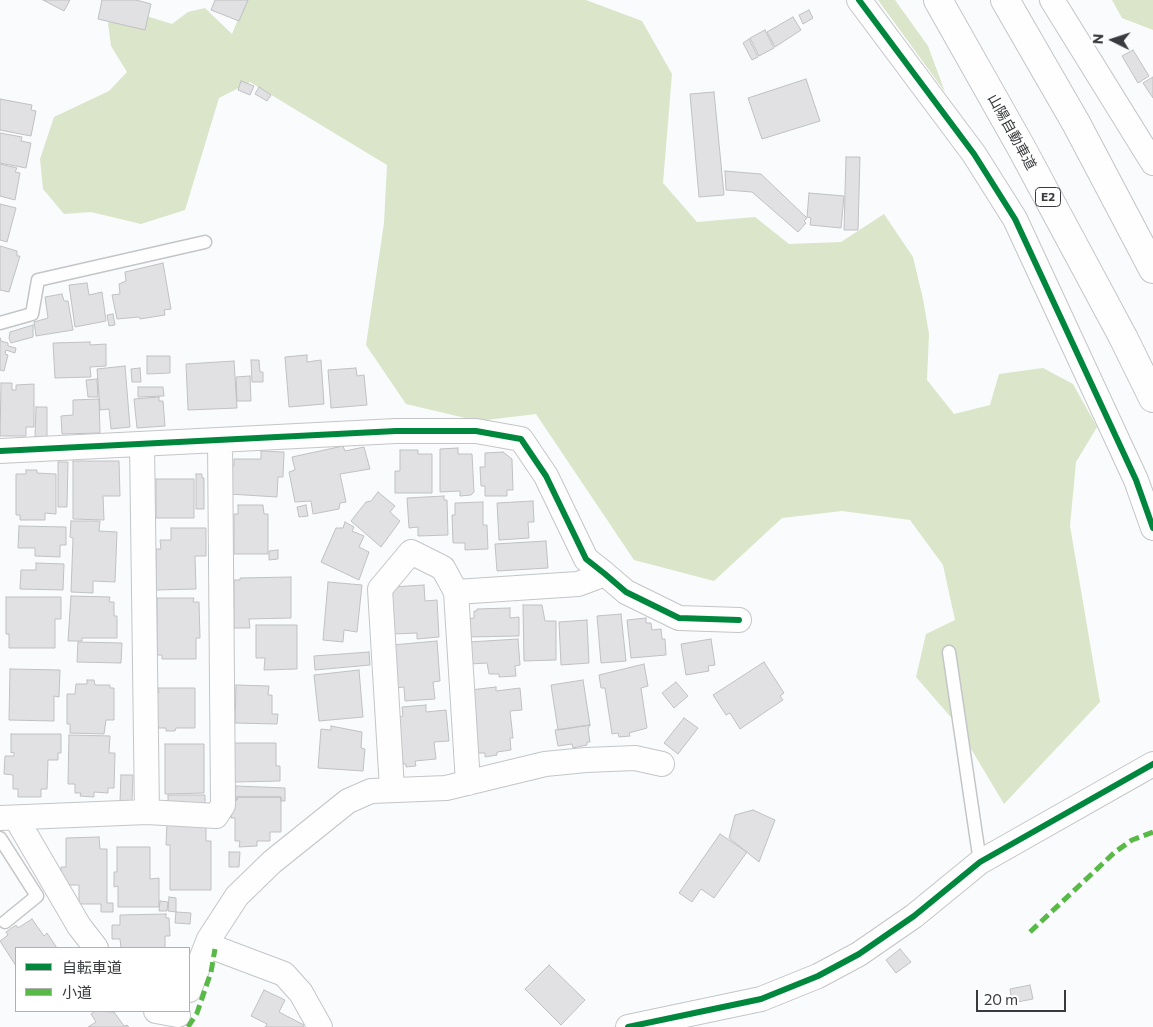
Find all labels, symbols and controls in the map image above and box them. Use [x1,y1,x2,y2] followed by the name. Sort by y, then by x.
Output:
[1088,15,1138,65] north arrow
[1089,33,1106,45] text: N
[984,91,1040,173] street label: 山陽自動車道
[1036,188,1060,206] road number: E2
[15,947,190,1012] legend
[62,958,122,976] text: 自転車道
[978,980,1068,1012] scale bar
[62,983,92,1001] text: 小道
[984,990,1018,1008] text: 20 m

